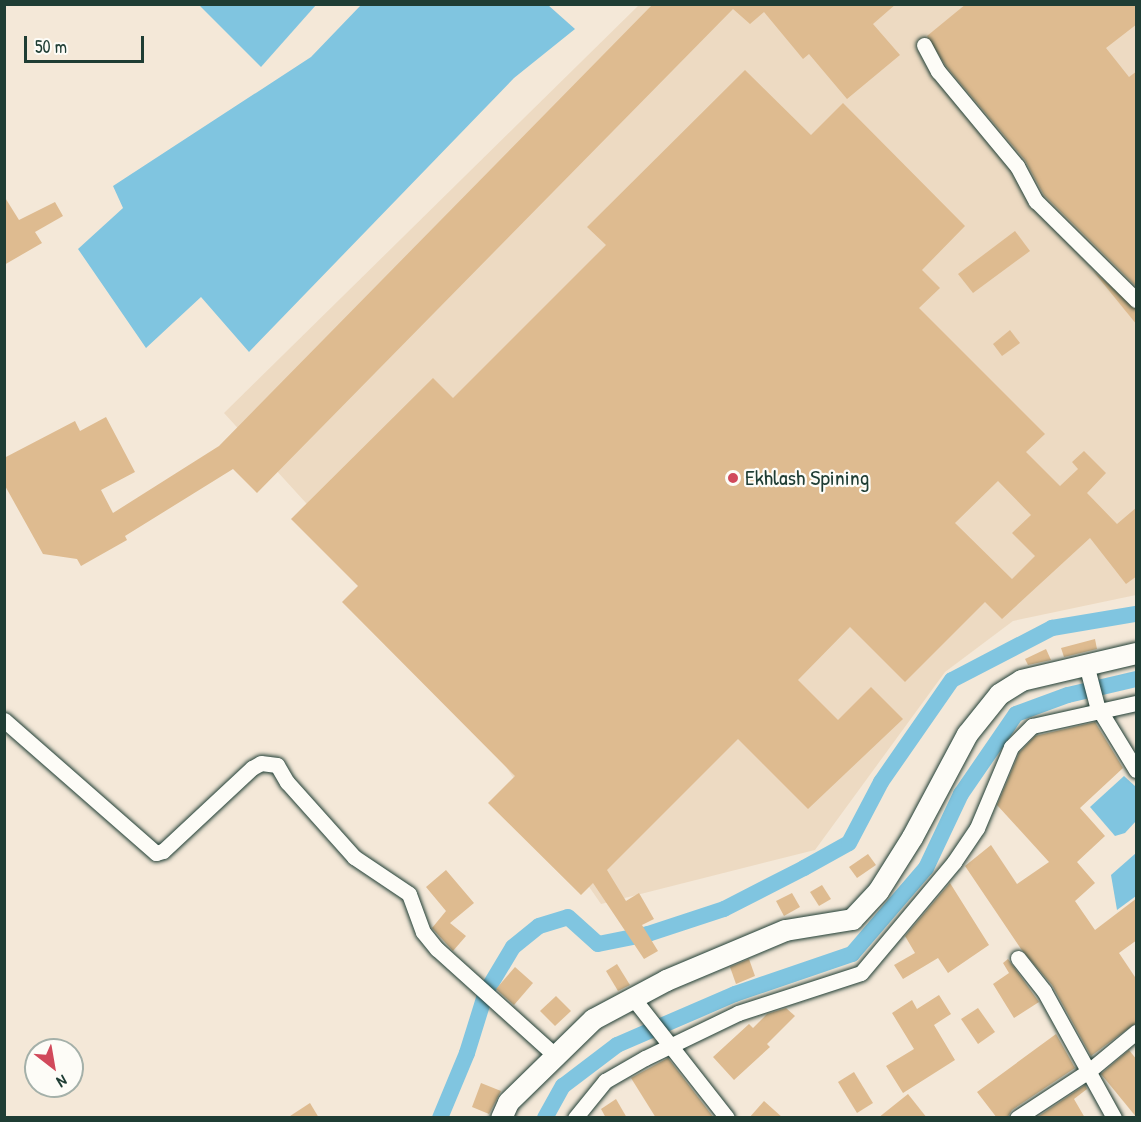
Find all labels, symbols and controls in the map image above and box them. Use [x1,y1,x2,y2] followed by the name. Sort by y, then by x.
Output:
[27,24,147,62] scale bar
[35,34,67,59] text: 50 m
[745,465,869,491] place label: Ekhlash Spining
[726,471,740,485] marker: Ekhlash Spining
[24,1038,84,1098] north arrow
[53,1070,72,1093] text: N

